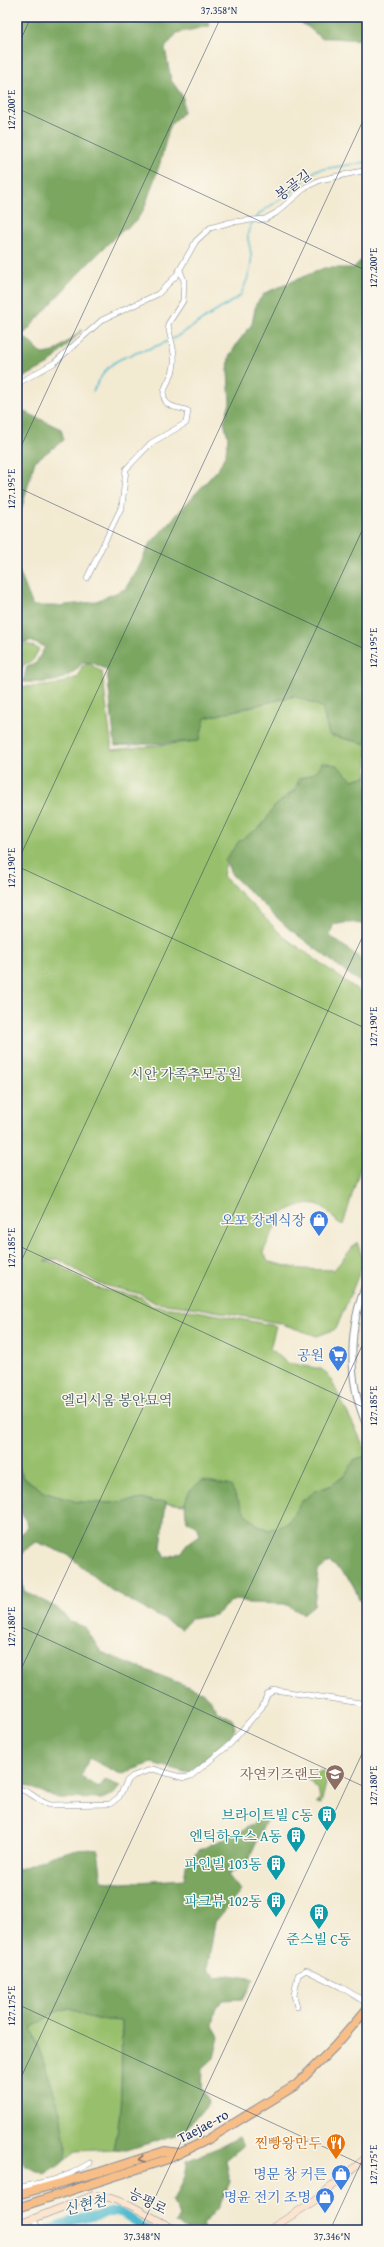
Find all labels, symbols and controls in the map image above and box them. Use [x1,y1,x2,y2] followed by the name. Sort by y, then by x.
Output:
[201,3,238,18] text: 37.358°N
[4,90,19,130] text: 127.200°E
[271,165,315,205] street label: 봉골길
[366,248,381,288] text: 127.200°E
[4,469,19,509] text: 127.195°E
[366,628,381,668] text: 127.195°E
[4,848,19,888] text: 127.190°E
[366,1007,381,1047] text: 127.190°E
[130,1064,242,1084] park label: 시안 가족추모공원
[308,1209,330,1237] shop icon: 오포 장례식장
[221,1210,305,1230] place label: 오포 장례식장
[4,1228,19,1268] text: 127.185°E
[327,1344,349,1372] supermarket icon: 공원
[297,1345,324,1365] place label: 공원
[366,1386,381,1426] text: 127.185°E
[61,1390,173,1410] park label: 엘리시움 봉안묘역
[4,1607,19,1647] text: 127.180°E
[324,1763,346,1791] school or university icon: 자연키즈랜드
[240,1764,321,1784] place label: 자연키즈랜드
[366,1766,381,1806] text: 127.180°E
[316,1804,338,1832] building icon: 브라이트빌 C동
[221,1805,313,1825] place label: 브라이트빌 C동
[285,1825,307,1853] building icon: 엔틱하우스 A동
[189,1826,282,1846] place label: 엔틱하우스 A동
[265,1853,287,1881] building icon: 파인빌 103동
[185,1854,262,1874] place label: 파인빌 103동
[265,1890,287,1918] building icon: 파크뷰 102동
[185,1891,262,1911] place label: 파크뷰 102동
[308,1902,330,1930] building icon: 준스빌 C동
[287,1929,352,1949] place label: 준스빌 C동
[4,1986,19,2026] text: 127.175°E
[174,2104,232,2148] street label: Taejae-ro
[325,2132,347,2160] restaurant icon: 찐빵왕만두
[254,2133,322,2153] place label: 찐빵왕만두
[366,2145,381,2185] text: 127.175°E
[139,2154,146,2162] one-way arrow
[330,2163,352,2191] shop icon: 명문 창 커튼
[253,2164,327,2184] place label: 명문 창 커튼
[125,2183,171,2219] street label: 능평로
[314,2186,336,2214] shop icon: 명윤 전기 조명
[224,2187,311,2207] place label: 명윤 전기 조명
[61,2189,110,2220] water label: 신현천
[124,2229,161,2244] text: 37.348°N
[314,2229,351,2244] text: 37.346°N

